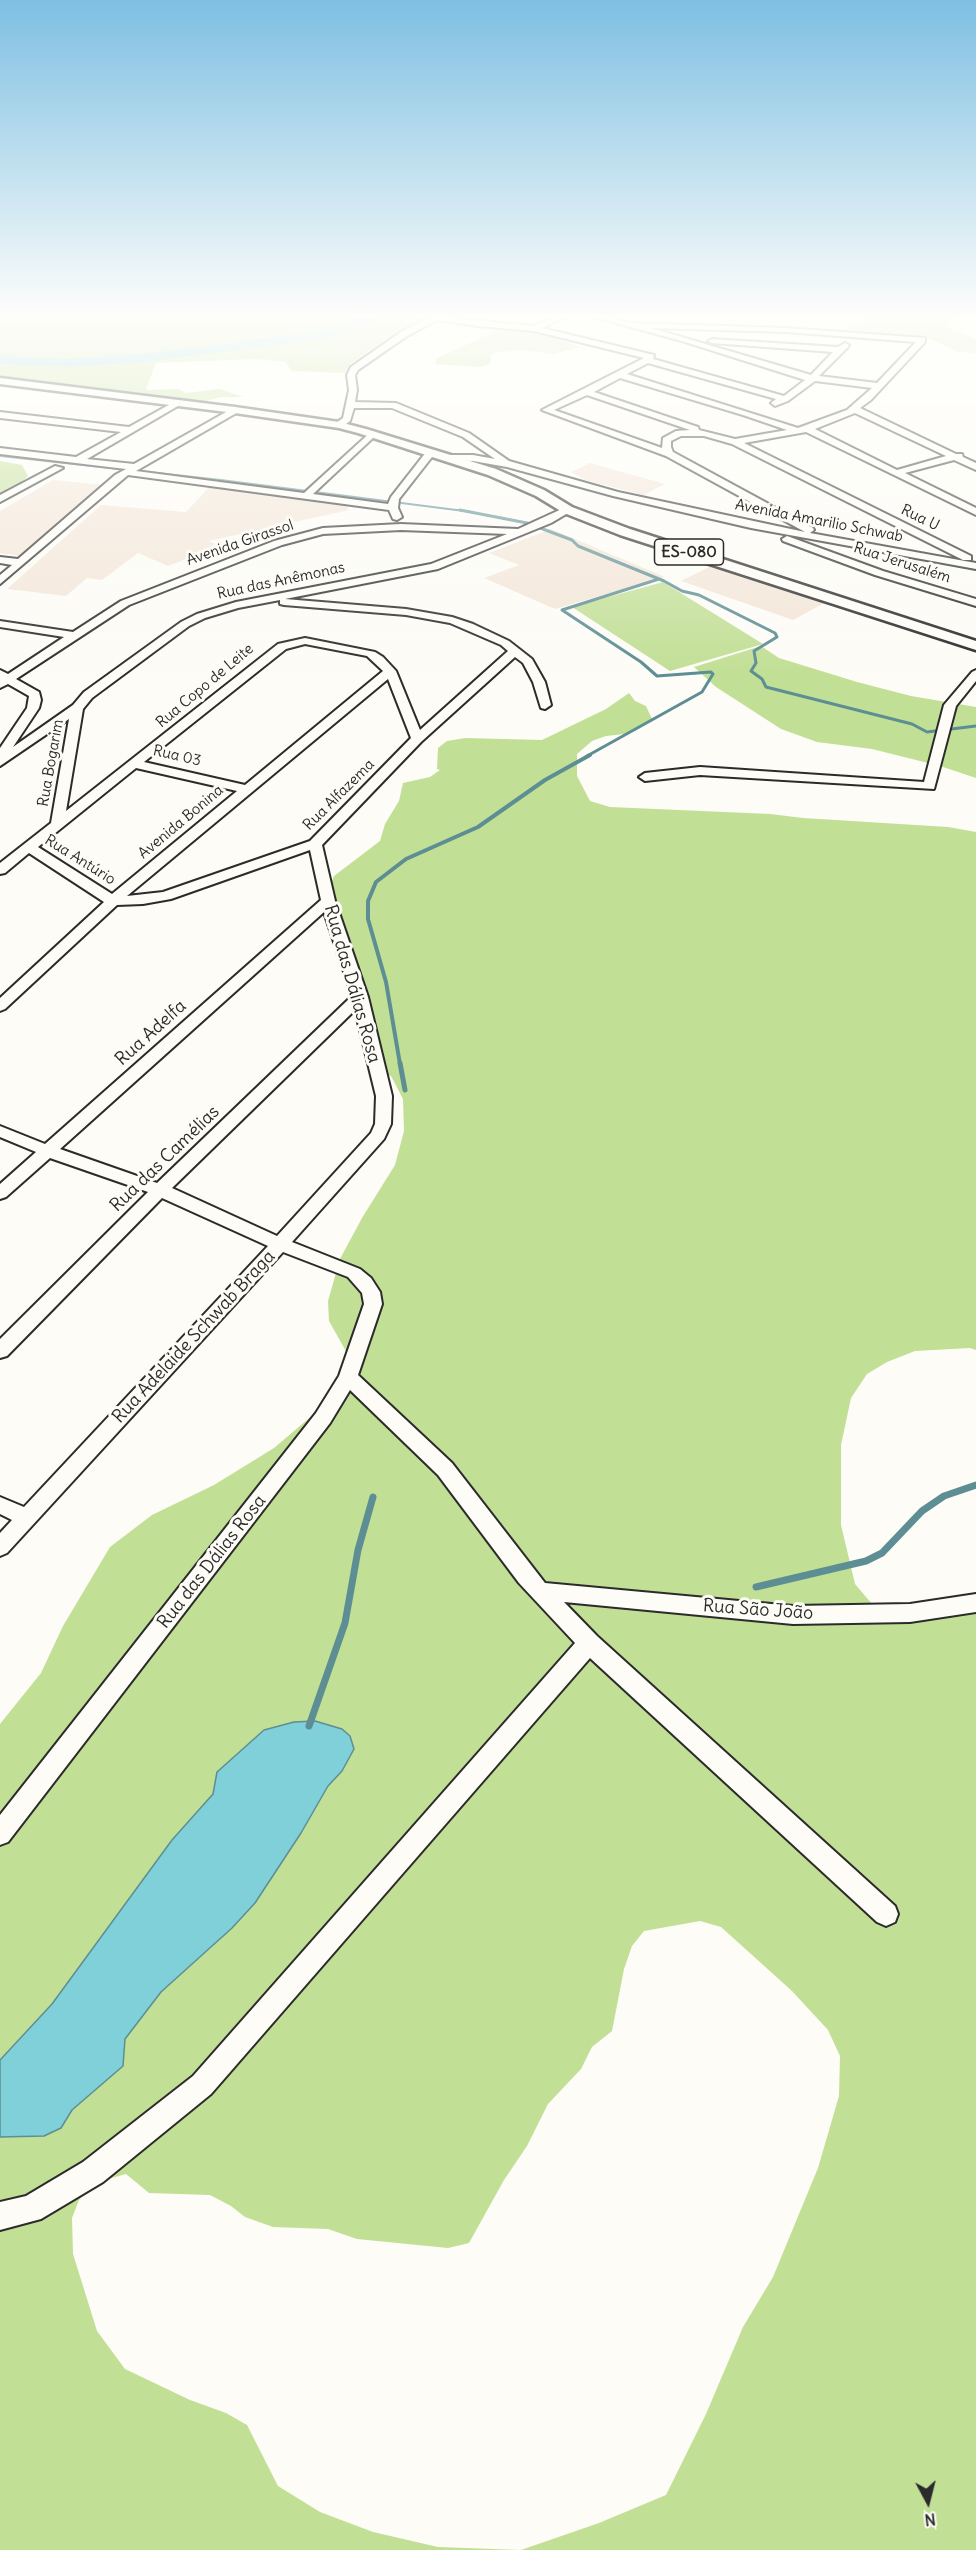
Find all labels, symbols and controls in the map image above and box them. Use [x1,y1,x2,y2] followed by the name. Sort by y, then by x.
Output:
[734,496,904,546] street label: Avenida Amarilio Schwab
[898,501,942,535] street label: Rua U
[184,516,296,570] street label: Avenida Girassol
[654,539,724,565] road number: ES-080
[851,539,953,587] street label: Rua Jerusalém
[215,559,347,603] street label: Rua das Anêmonas
[153,640,257,732] street label: Rua Copo de Leite
[34,718,68,808] street label: Rua Bogarim
[151,742,203,770] street label: Rua 03
[300,756,378,834] street label: Rua Alfazema
[135,781,227,863] street label: Avenida Bonina
[41,831,119,889] street label: Rua Antúrio
[319,902,385,1066] street label: Rua das Dálias Rosa
[111,996,191,1070] street label: Rua Adelfa
[106,1101,224,1217] street label: Rua das Camélias
[108,1246,280,1428] street label: Rua Adelaide Schwab Braga
[153,1491,271,1633] street label: Rua das Dálias Rosa
[702,1595,814,1625] street label: Rua São João
[898,2472,958,2532] north arrow
[923,2509,937,2530] text: N

